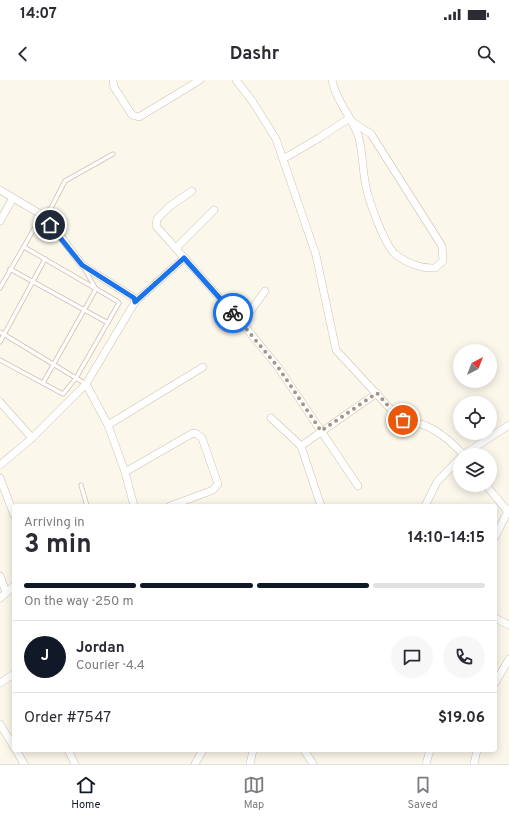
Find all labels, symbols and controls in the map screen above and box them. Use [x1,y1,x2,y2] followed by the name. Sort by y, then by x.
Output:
[20,5,57,24] text: 14:07
[12,43,34,65] icon: back
[230,43,279,66] text: Dashr
[475,43,497,65] icon: search
[33,208,67,242] pin
[39,214,61,236] icon: home
[213,293,253,333] courier
[222,302,244,324] icon: bike
[453,344,497,388] north arrow
[453,344,497,492] map controls
[453,396,497,440] button: locate
[386,403,420,437] pin
[392,409,414,431] icon: bag
[453,448,497,492] button: layers
[24,515,85,531] text: Arriving in
[24,529,92,562] text: 3 min
[408,529,485,548] text: 14:10–14:15
[24,594,134,610] text: On the way · 250 m
[391,636,433,678] button: chat
[443,636,485,678] button: phone
[76,639,125,658] text: Jordan
[41,647,49,666] text: J
[76,658,145,674] text: Courier · 4.4
[24,709,111,728] text: Order #7547
[438,709,485,728] text: $19.06
[71,774,100,812] tab: Home
[243,774,265,812] tab: Map
[408,774,438,812] tab: Saved

